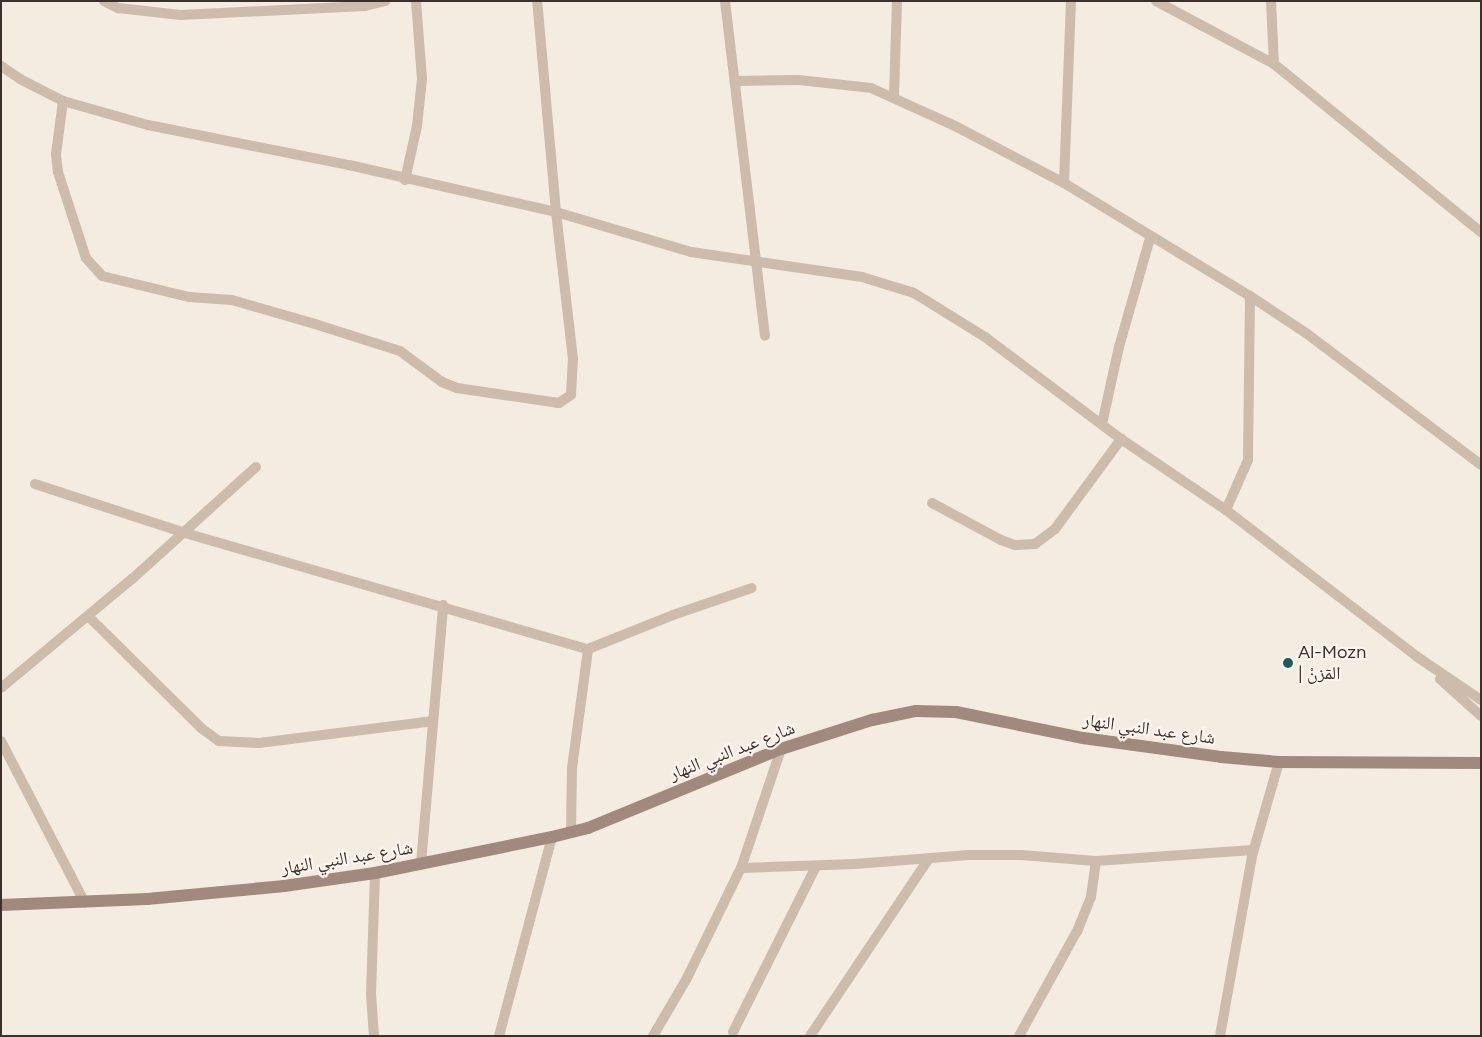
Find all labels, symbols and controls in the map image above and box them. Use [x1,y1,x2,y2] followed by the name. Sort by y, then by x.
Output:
[1298,642,1366,684] place label: Al-Mozn | المٓزنْ
[1282,657,1294,669] marker: Al-Mozn | المٓزنْ
[1082,709,1216,749] street label: شارع عبد النبي النهار
[666,717,798,785] street label: شارع عبد النبي النهار
[280,837,414,879] street label: شارع عبد النبي النهار

